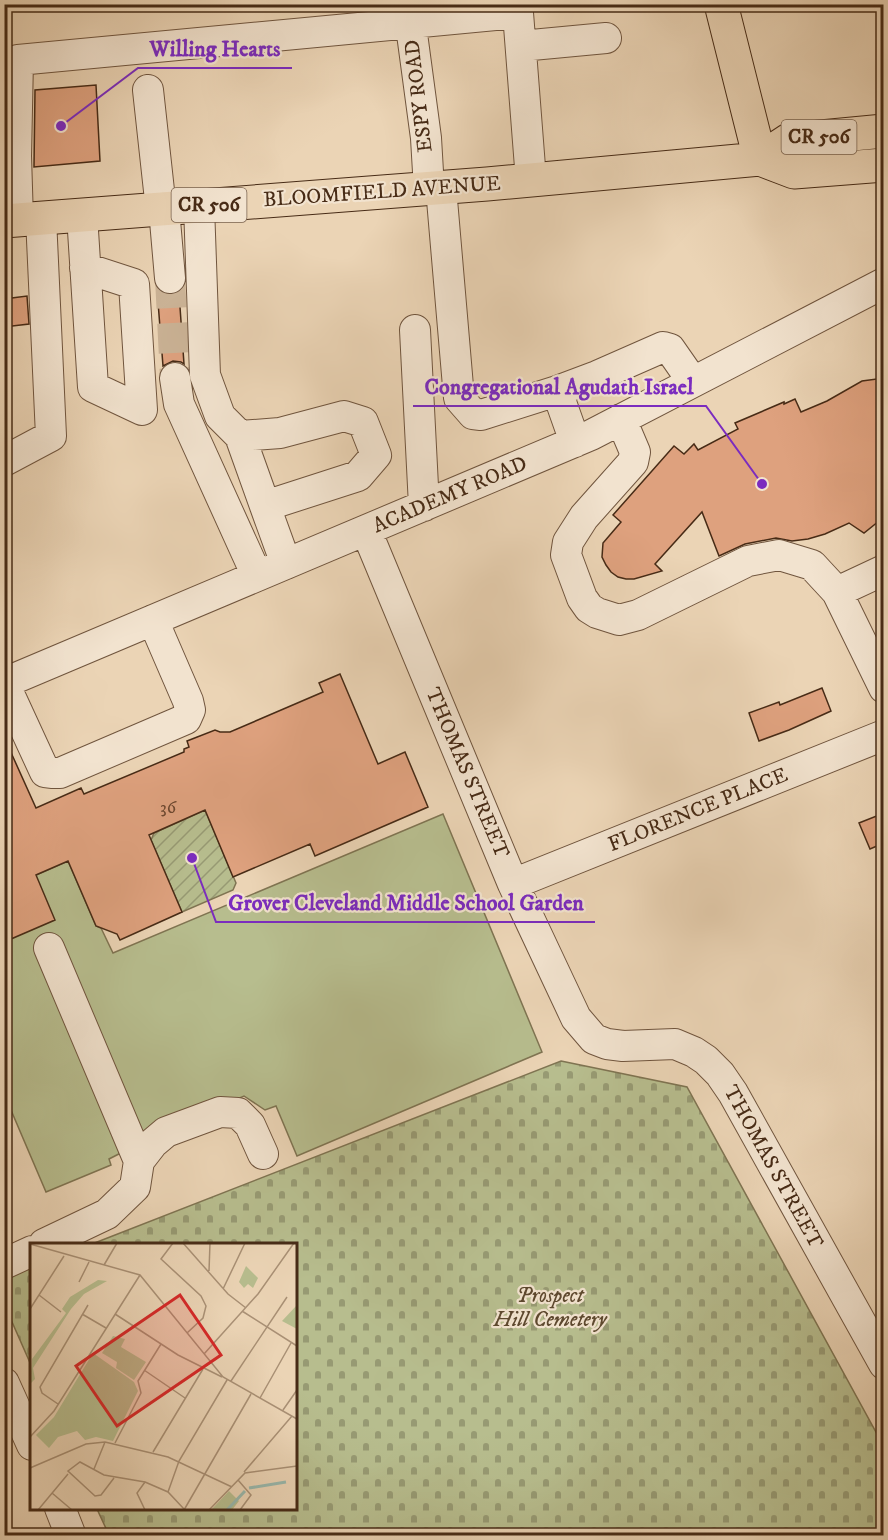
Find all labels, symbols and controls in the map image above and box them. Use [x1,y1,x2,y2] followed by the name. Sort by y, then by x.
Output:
[138,28,292,68] callout: Willing Hearts
[149,36,281,63] text: Willing Hearts
[399,38,439,154] street label: ESPY ROAD
[782,120,856,154] road number: CR 506
[262,171,502,213] street label: BLOOMFIELD AVENUE
[172,188,246,222] road number: CR 506
[413,366,706,406] callout: Congregational Agudath Israel
[424,374,694,401] text: Congregational Agudath Israel
[369,451,531,539] street label: ACADEMY ROAD
[419,684,515,862] street label: THOMAS STREET
[604,762,792,858] street label: FLORENCE PLACE
[160,797,177,819] house number: 36
[216,882,595,922] callout: Grover Cleveland Middle School Garden
[228,890,584,917] text: Grover Cleveland Middle School Garden
[717,1081,829,1253] street label: THOMAS STREET
[30,1243,297,1510] inset map
[493,1283,608,1333] park label: Prospect Hill Cemetery

